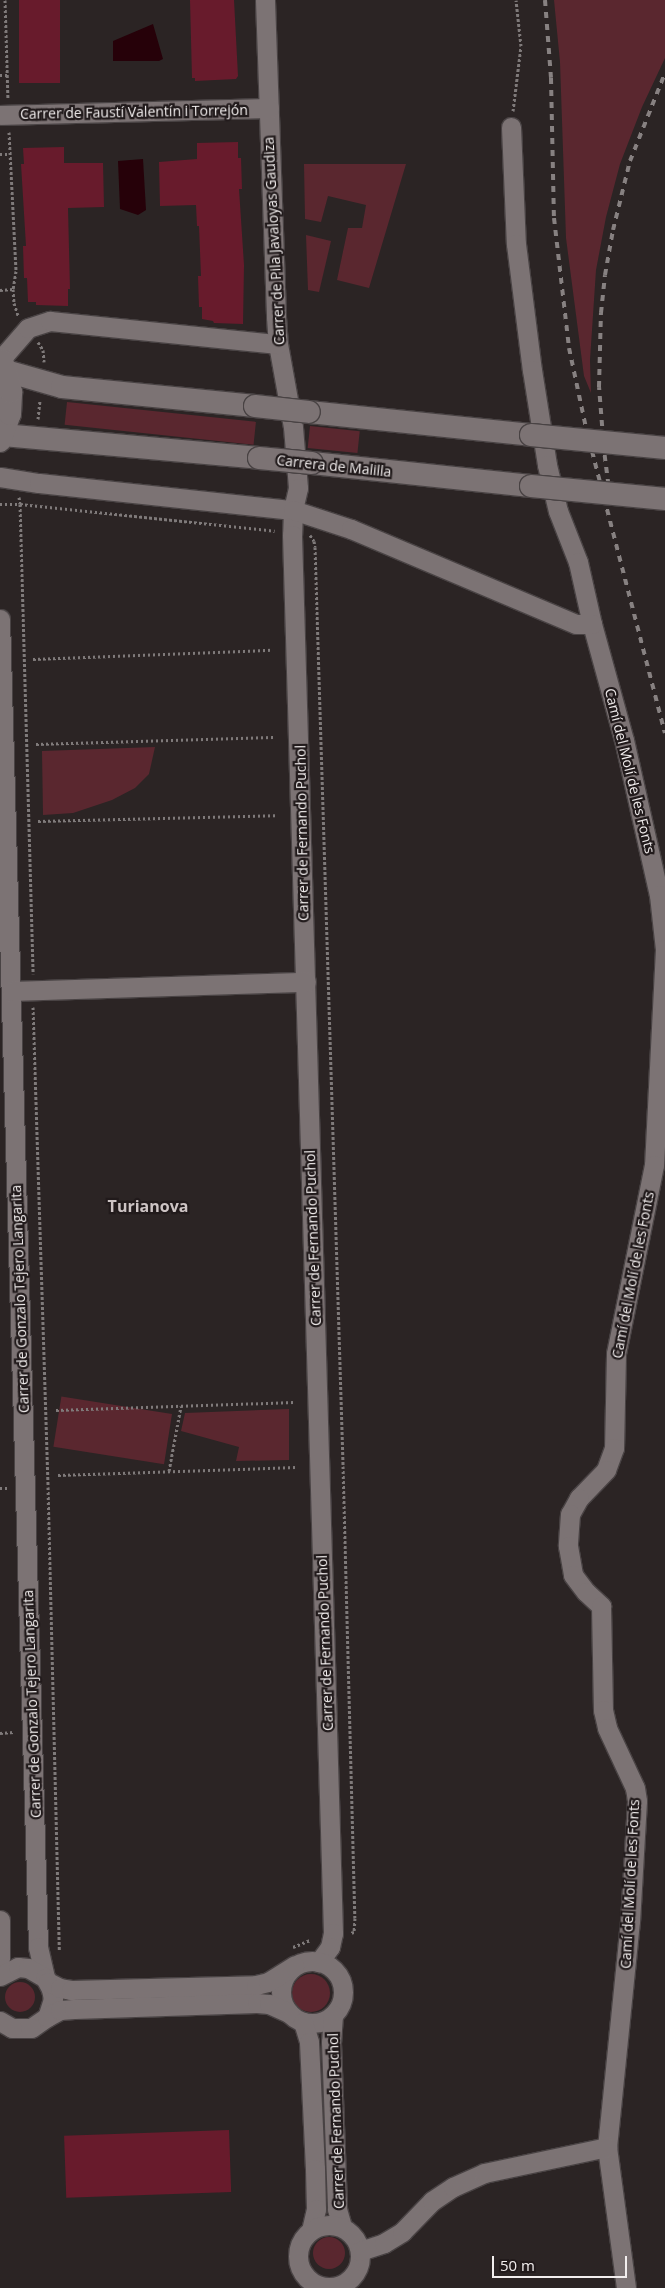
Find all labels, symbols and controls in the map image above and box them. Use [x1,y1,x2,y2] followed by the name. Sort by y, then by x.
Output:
[20,102,248,122] street label: Carrer de Faustí Valentín i Torrejón
[260,136,288,346] street label: Carrer de Pila Javaloyas Gaudiza
[276,452,392,480] street label: Carrera de Malilla
[601,687,659,855] street label: Camí del Molí de les Fonts
[292,745,312,921] street label: Carrer de Fernando Puchol
[302,1150,324,1326] street label: Carrer de Fernando Puchol
[8,1185,32,1413] street label: Carrer de Gonzalo Tejero Langarita
[609,1190,657,1360] street label: Camí del Molí de les Fonts
[108,1196,188,1216] district label: Turianova
[314,1555,336,1731] street label: Carrer de Fernando Puchol
[20,1590,44,1818] street label: Carrer de Gonzalo Tejero Langarita
[617,1799,643,1969] street label: Camí del Molí de les Fonts
[325,2033,347,2209] street label: Carrer de Fernando Puchol
[495,2246,630,2278] scale bar
[500,2255,535,2275] text: 50 m

